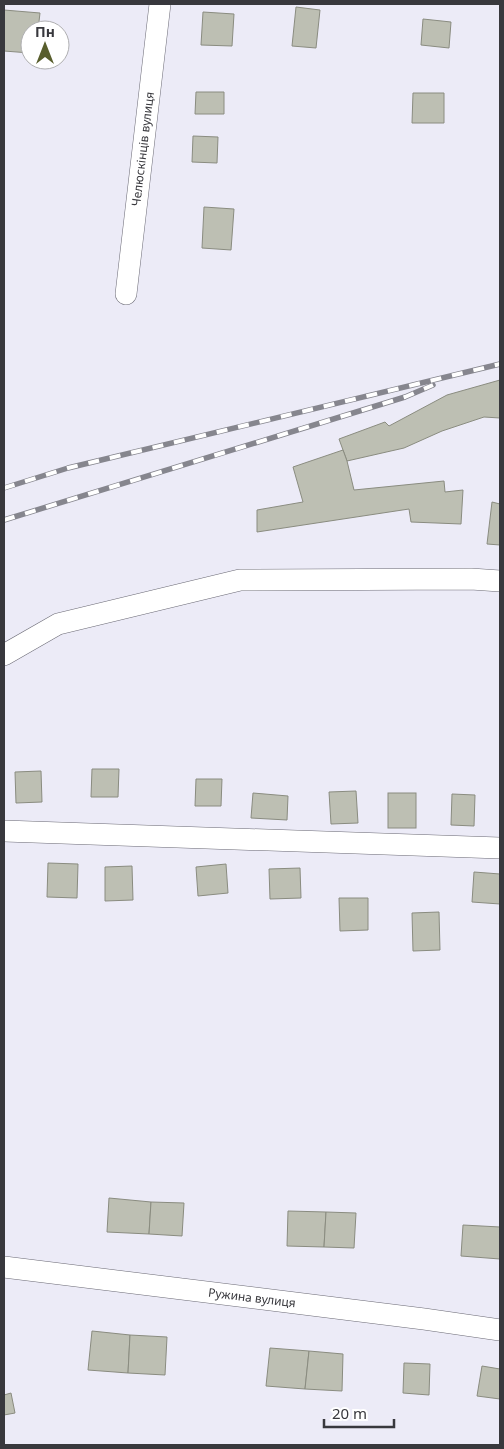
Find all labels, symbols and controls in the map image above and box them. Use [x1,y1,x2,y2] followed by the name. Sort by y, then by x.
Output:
[20,20,70,70] north arrow
[35,22,55,41] text: Пн
[127,91,158,207] street label: Челюскінців вулиця
[207,1284,297,1311] street label: Ружина вулиця
[324,1396,394,1428] scale bar
[332,1403,367,1423] text: 20 m

